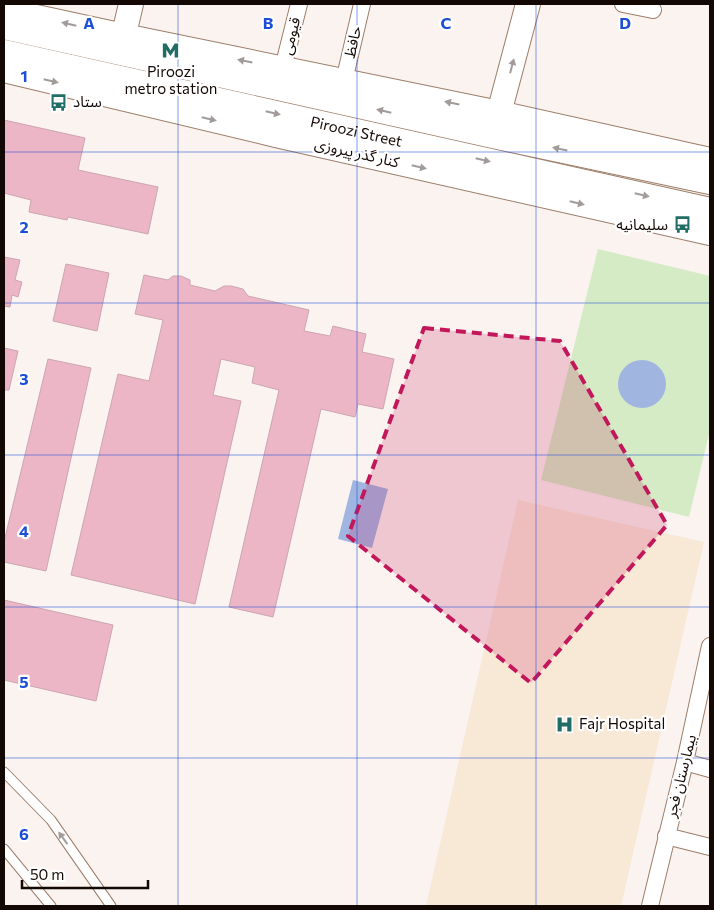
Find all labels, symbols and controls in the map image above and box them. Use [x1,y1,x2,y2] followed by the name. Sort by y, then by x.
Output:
[83,13,95,32] text: A
[263,13,274,32] text: B
[441,13,452,32] text: C
[619,13,631,32] text: D
[277,15,304,57] street label: قیومی
[61,20,76,28] one-way arrow
[340,24,364,60] street label: حافظ
[161,41,181,61] metro station icon: Piroozi metro station
[237,56,253,64] one-way arrow
[508,58,516,73] one-way arrow
[125,62,217,97] place label: Piroozi metro station
[20,66,28,85] text: 1
[44,77,59,85] one-way arrow
[49,92,69,112] bus stop icon: ستاد
[73,92,102,110] place label: ستاد
[444,99,459,107] one-way arrow
[376,107,391,115] one-way arrow
[266,109,281,117] one-way arrow
[309,112,404,150] street label: Piroozi Street
[202,115,217,123] one-way arrow
[313,134,402,173] street label: کنار گذر پیروزی
[552,145,567,153] one-way arrow
[476,156,491,164] one-way arrow
[411,163,426,171] one-way arrow
[634,191,649,199] one-way arrow
[570,199,585,207] one-way arrow
[616,215,668,233] place label: سلیمانیه
[672,215,692,235] bus stop icon: سلیمانیه
[19,217,29,236] text: 2
[19,369,29,388] text: 3
[19,521,29,540] text: 4
[19,672,29,691] text: 5
[555,714,575,734] hospital icon: Fajr Hospital
[579,714,665,732] place label: Fajr Hospital
[661,732,700,820] street label: بیمارستان فجر
[19,824,29,843] text: 6
[58,831,68,844] one-way arrow
[22,858,149,890] scale bar
[30,865,64,883] text: 50 m

